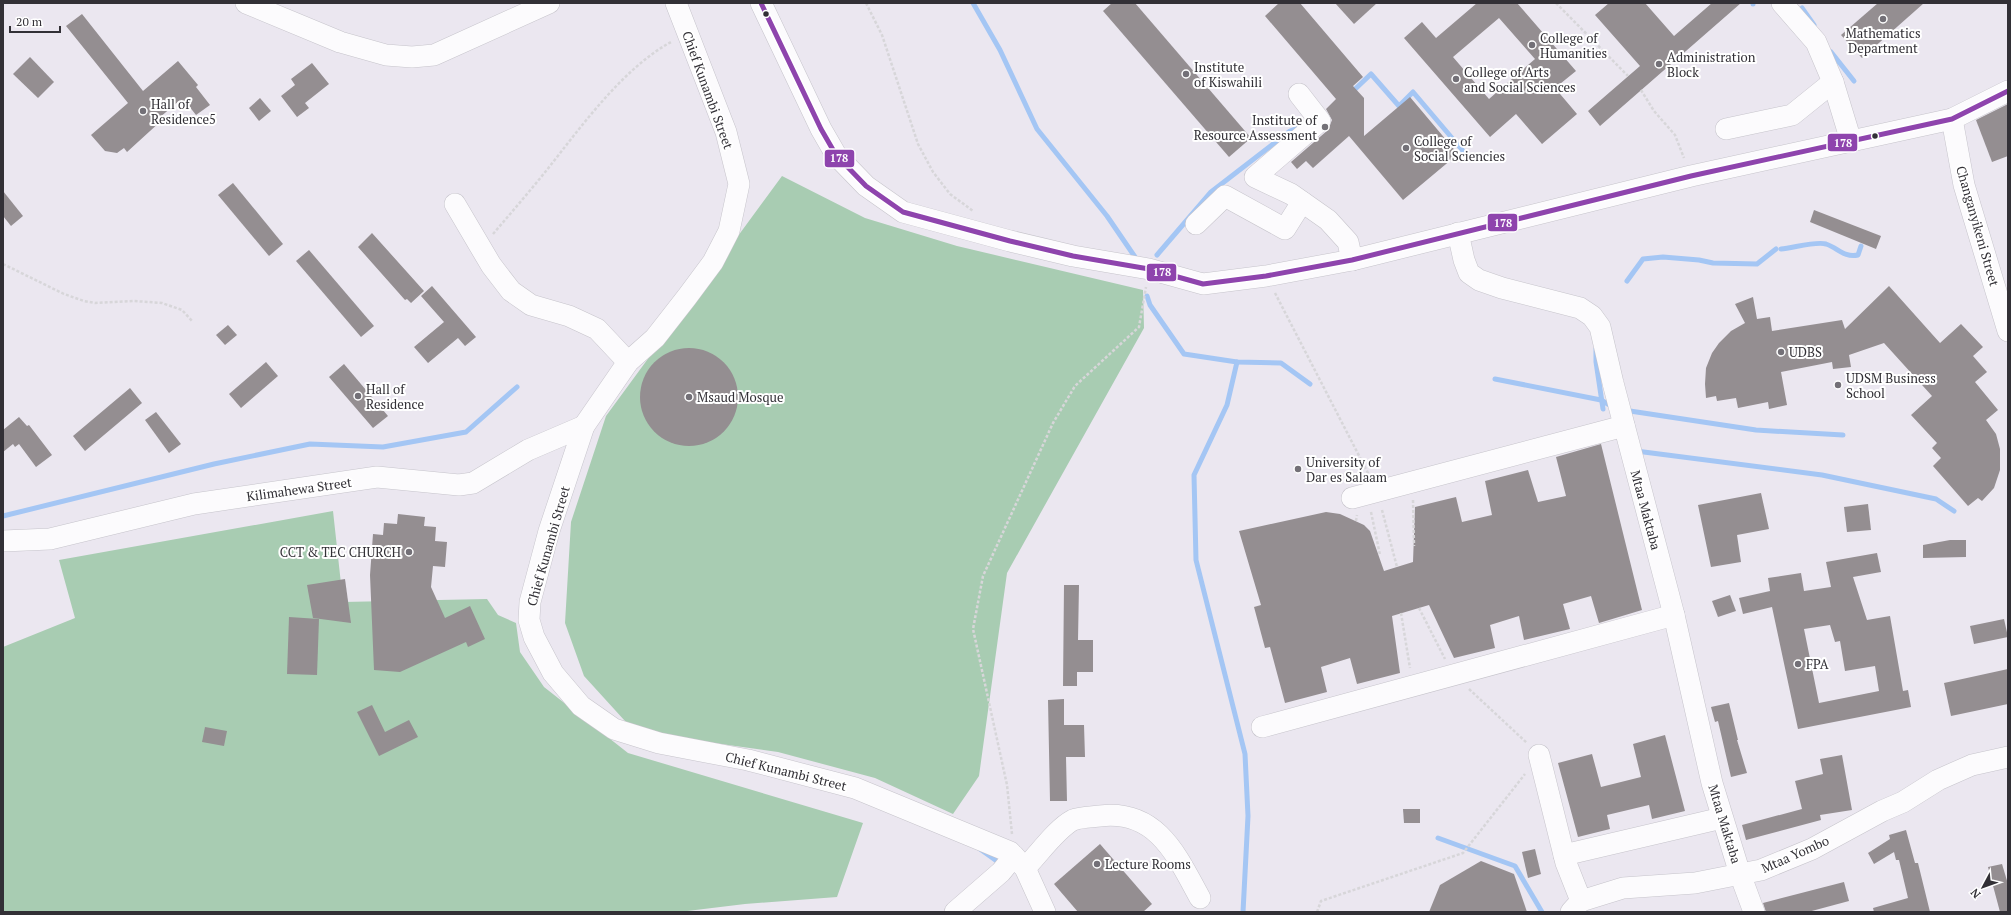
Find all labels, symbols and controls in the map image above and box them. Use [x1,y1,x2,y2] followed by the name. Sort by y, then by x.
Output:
[10,8,60,34] scale bar
[761,9,771,19] unlabelled marker
[16,14,43,29] text: 20 m
[1878,14,1888,24] marker: Mathematics Department
[1845,24,1921,57] place label: Mathematics Department
[678,29,738,152] street label: Chief Kunambi Street
[1540,29,1607,62] place label: College of Humanities
[1527,40,1537,50] marker: College of Humanities
[1667,48,1756,81] place label: Administration Block
[1194,58,1262,91] place label: Institute of Kiswahili
[1654,59,1664,69] marker: Administration Block
[1464,63,1576,96] place label: College of Arts and Social Sciences
[1181,69,1191,79] marker: Institute of Kiswahili
[1451,74,1461,84] marker: College of Arts and Social Sciences
[151,95,216,128] place label: Hall of Residence5
[138,106,148,116] marker: Hall of Residence5
[1194,111,1319,144] place label: Institute of Resource Assessment
[1320,122,1330,132] marker: Institute of Resource Assessment
[1870,131,1880,141] unlabelled marker
[1414,132,1505,165] place label: College of Social Sciencies
[1827,133,1858,152] line badge: 178
[1834,136,1852,150] text: 178
[1401,143,1411,153] marker: College of Social Sciencies
[824,149,855,168] line badge: 178
[830,151,848,165] text: 178
[1952,164,2004,288] street label: Changanyikeni Street
[1487,213,1518,232] line badge: 178
[1494,216,1512,230] text: 178
[1146,263,1177,282] line badge: 178
[1153,265,1171,279] text: 178
[1789,343,1822,361] place label: UDBS
[1776,347,1786,357] marker: UDBS
[1846,369,1936,402] place label: UDSM Business School
[366,380,424,413] place label: Hall of Residence
[1833,380,1843,390] marker: UDSM Business School
[697,388,784,406] place label: Msaud Mosque
[353,391,363,401] marker: Hall of Residence
[684,392,694,402] marker: Msaud Mosque
[1306,453,1387,486] place label: University of Dar es Salaam
[1293,464,1303,474] marker: University of Dar es Salaam
[1627,468,1665,552] street label: Mtaa Maktaba
[245,473,353,505] street label: Kilimahewa Street
[522,484,574,608] street label: Chief Kunambi Street
[280,543,402,561] place label: CCT & TEC CHURCH
[404,547,414,557] marker: CCT & TEC CHURCH
[1806,655,1829,673] place label: FPA
[1793,659,1803,669] marker: FPA
[724,747,849,795] street label: Chief Kunambi Street
[1704,782,1746,866] street label: Mtaa Maktaba
[1758,831,1832,877] street label: Mtaa Yombo
[1105,855,1191,873] place label: Lecture Rooms
[1092,859,1102,869] marker: Lecture Rooms
[1963,867,2003,907] north arrow
[1967,885,1983,901] text: N

